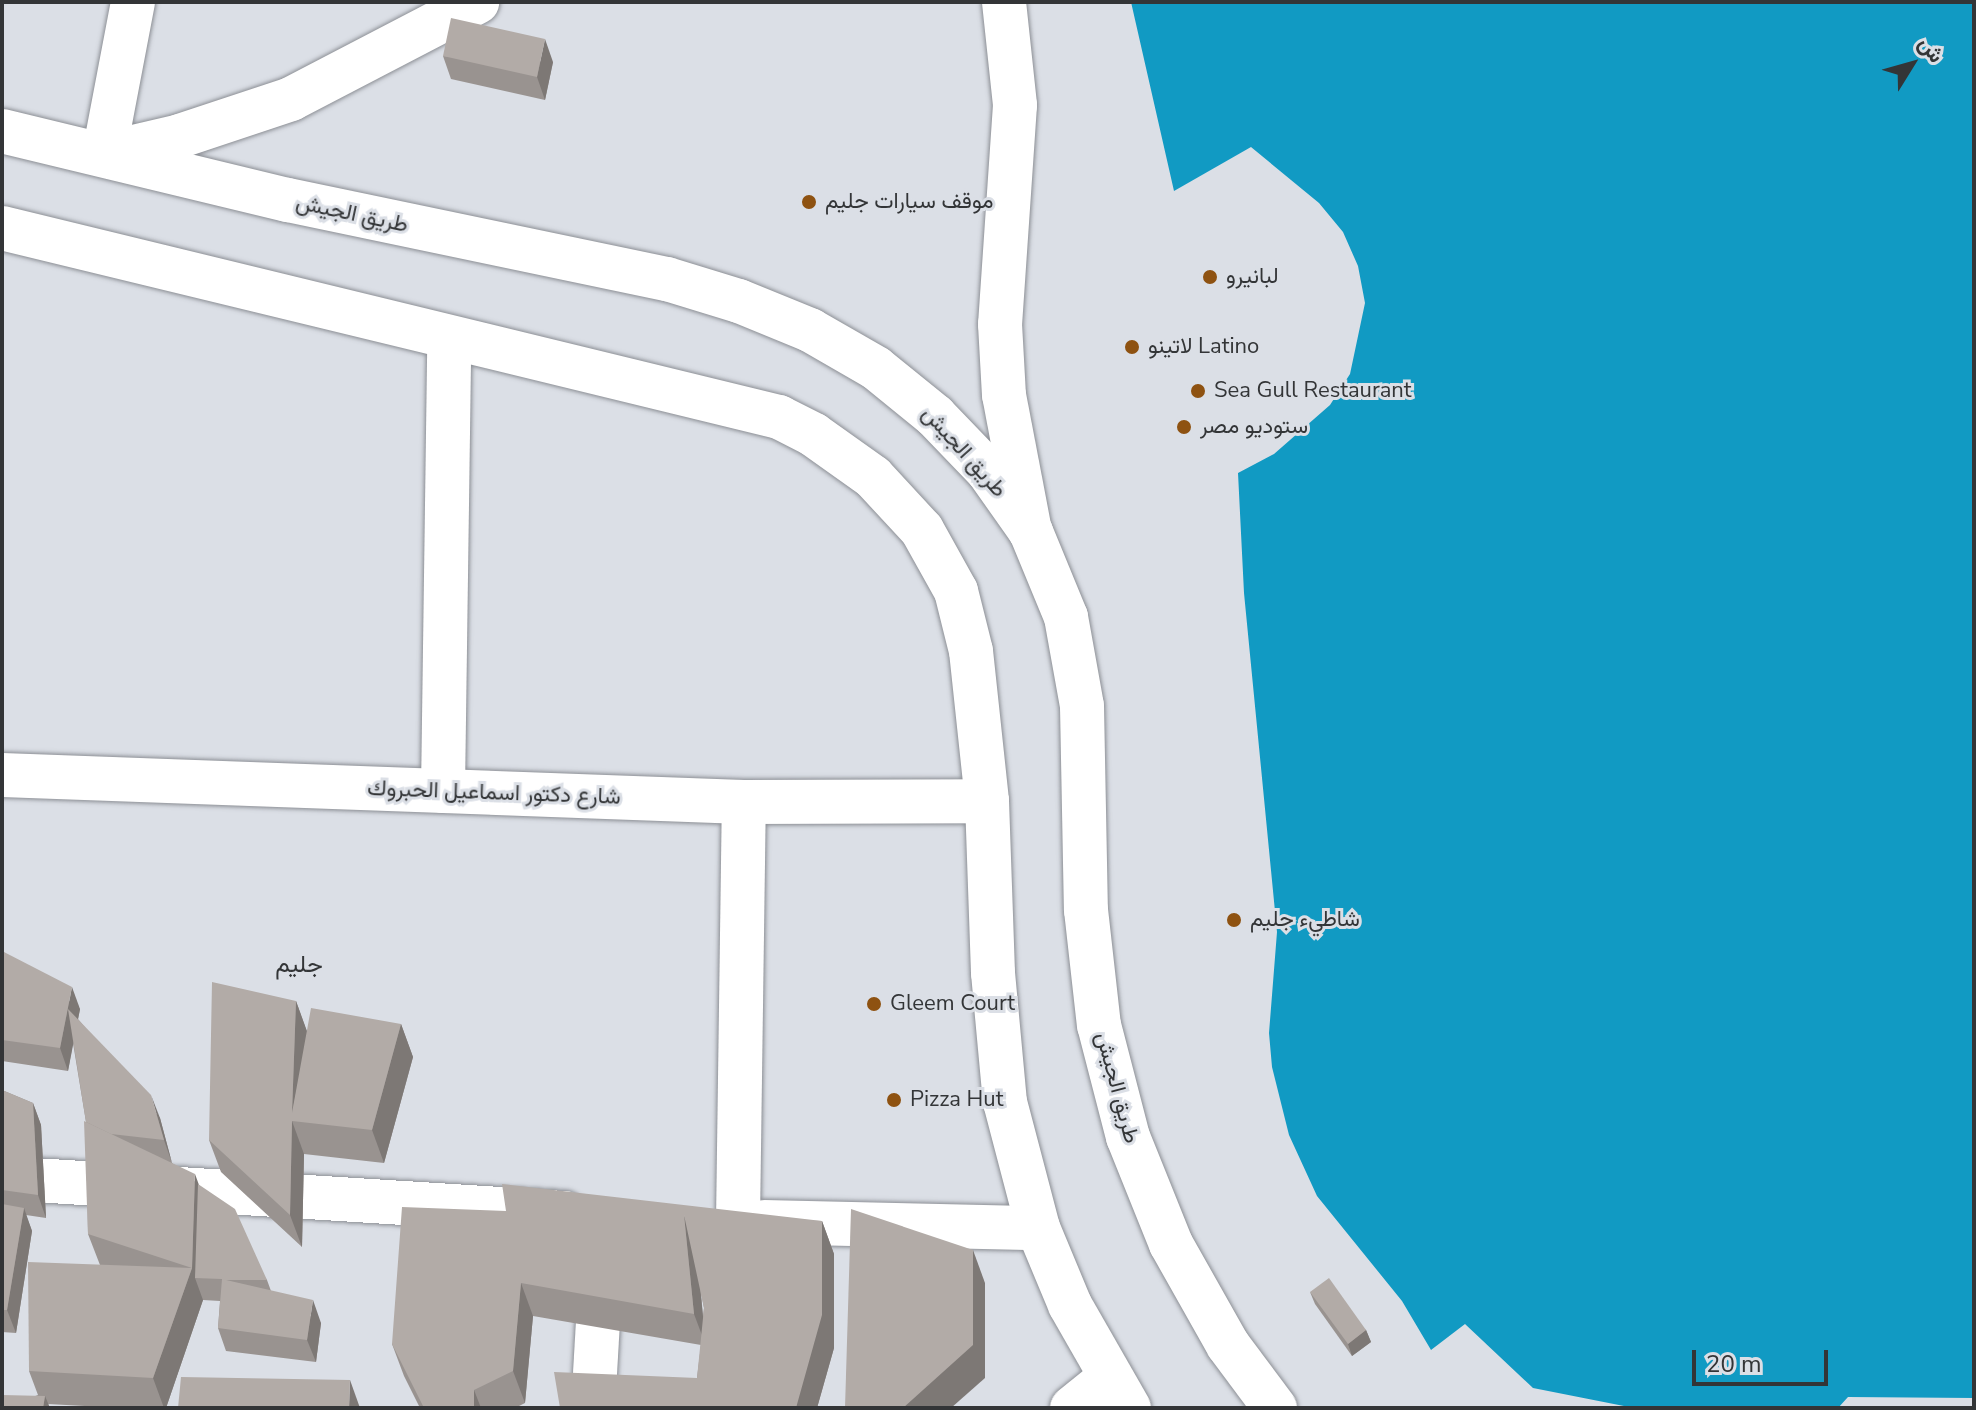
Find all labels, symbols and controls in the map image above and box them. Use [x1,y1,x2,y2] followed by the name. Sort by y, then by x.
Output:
[1872,24,1952,104] north arrow
[1911,30,1951,69] text: ش
[294,189,410,239] street label: طريق الجيش
[825,189,993,215] place label: موقف سيارات جليم
[800,193,818,211] marker: موقف سيارات جليم
[1226,264,1279,290] place label: لبانيرو
[1201,268,1219,286] marker: لبانيرو
[1148,334,1259,360] place label: لاتينو Latino
[1123,338,1141,356] marker: لاتينو Latino
[1214,378,1412,404] place label: Sea Gull Restaurant
[1189,382,1207,400] marker: Sea Gull Restaurant
[916,401,1012,503] street label: طريق الجيش
[1200,414,1308,440] place label: ستوديو مصر
[1175,418,1193,436] marker: ستوديو مصر
[367,775,621,811] street label: شارع دكتور اسماعيل الحبروك
[1250,907,1360,933] place label: شاطيء جليم
[1225,911,1243,929] marker: شاطيء جليم
[275,951,323,979] district label: جليم
[890,991,1015,1017] place label: Gleem Court
[865,995,883,1013] marker: Gleem Court
[1090,1030,1144,1146] street label: طريق الجيش
[910,1087,1003,1113] place label: Pizza Hut
[885,1091,903,1109] marker: Pizza Hut
[1696,1334,1832,1384] scale bar
[1706,1348,1762,1380] text: 20 m

